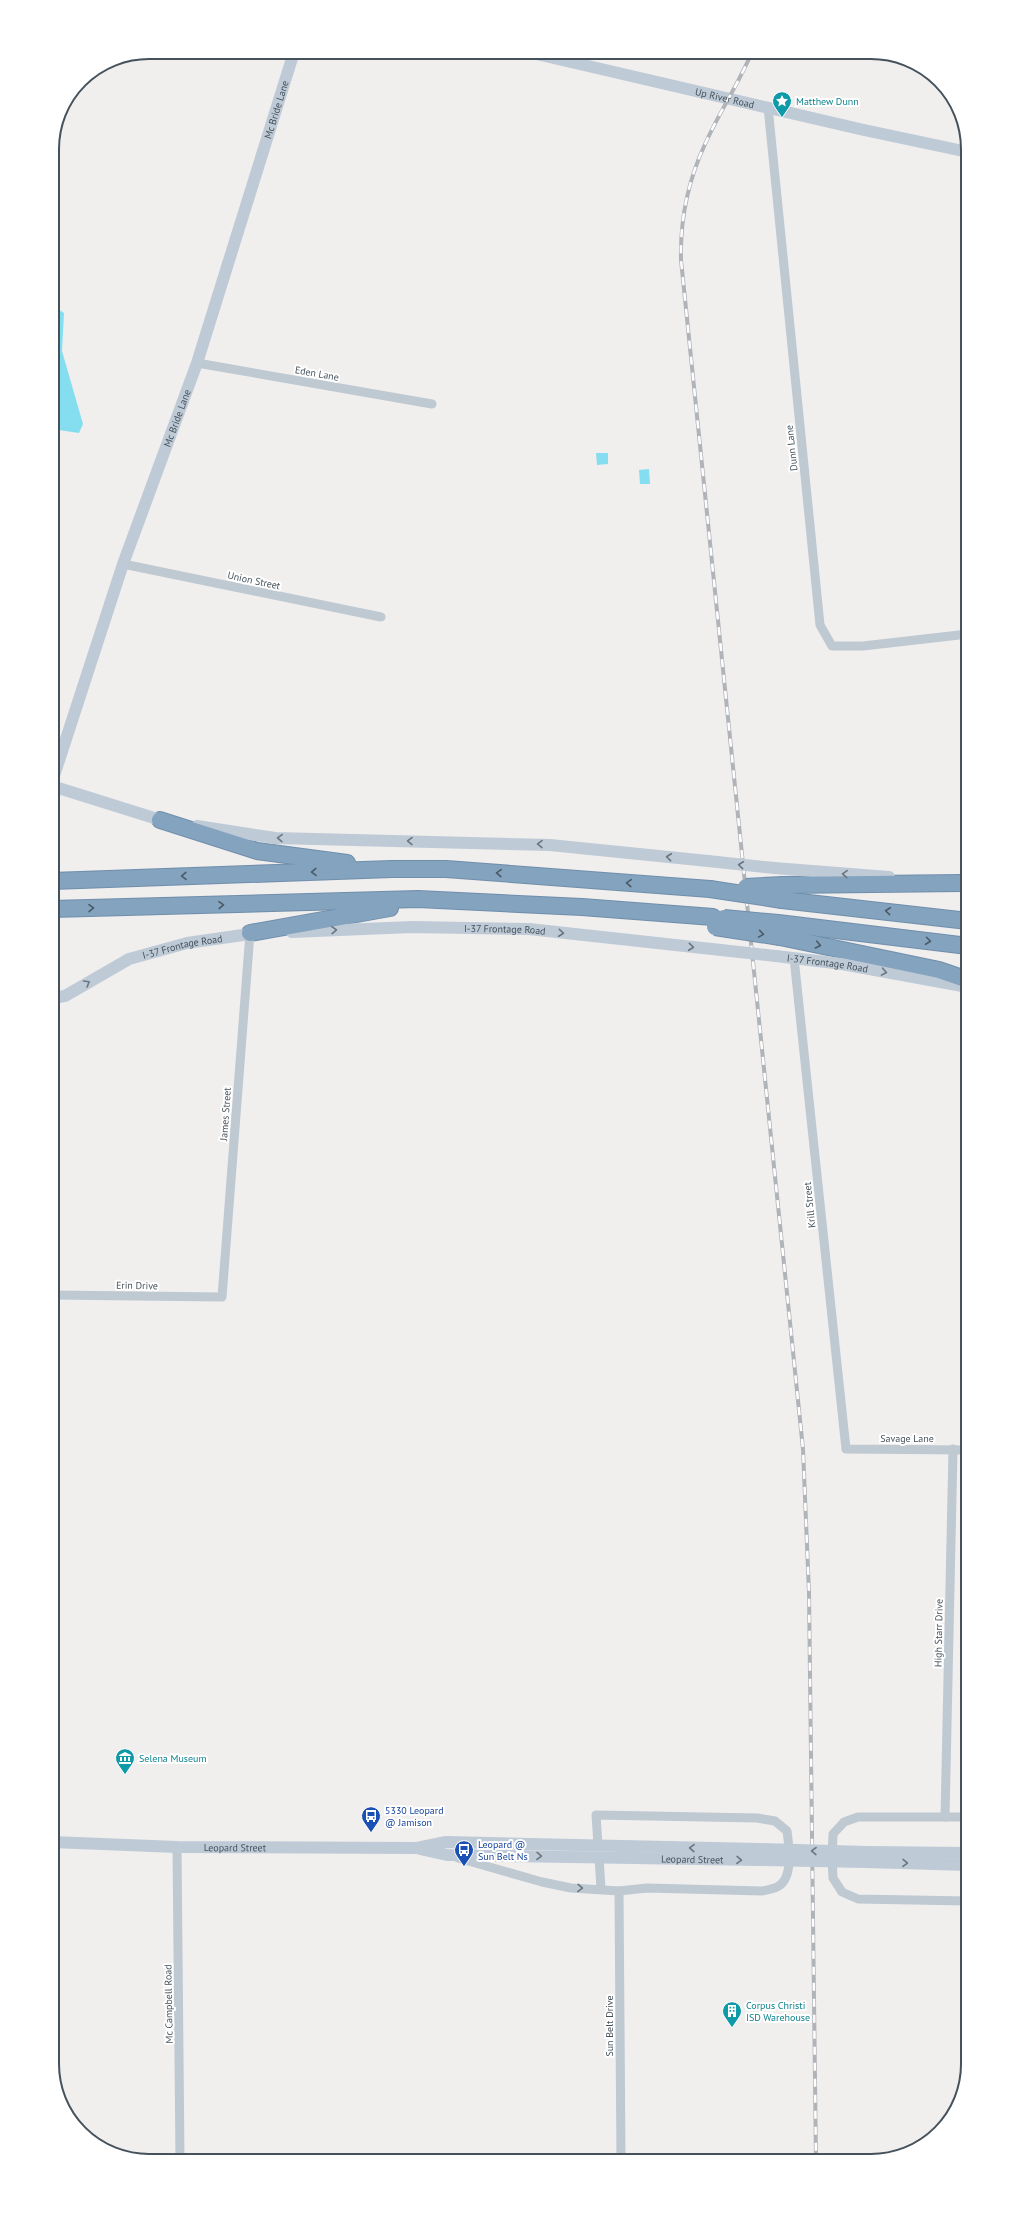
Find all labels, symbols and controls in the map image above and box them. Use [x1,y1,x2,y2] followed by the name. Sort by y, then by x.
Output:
[261,79,292,140] street label: Mc Bride Lane
[694,85,756,111] street label: Up River Road
[771,90,793,118] place icon: Matthew Dunn
[796,95,859,108] place label: Matthew Dunn
[294,363,340,384] street label: Eden Lane
[161,387,194,449] street label: Mc Bride Lane
[783,424,800,472] street label: Dunn Lane
[226,569,282,593] street label: Union Street
[277,834,283,843] one-way arrow
[407,837,413,846] one-way arrow
[537,840,543,849] one-way arrow
[666,853,672,862] one-way arrow
[738,860,744,869] one-way arrow
[311,867,317,876] one-way arrow
[496,868,503,877] one-way arrow
[842,869,848,878] one-way arrow
[181,872,187,881] one-way arrow
[626,878,632,887] one-way arrow
[218,901,224,910] one-way arrow
[88,904,94,912] one-way arrow
[884,907,891,916] one-way arrow
[464,922,546,938] street label: I-37 Frontage Road
[331,926,337,934] one-way arrow
[558,928,564,937] one-way arrow
[758,929,764,938] one-way arrow
[141,932,223,962] street label: I-37 Frontage Road
[925,936,931,945] one-way arrow
[815,940,822,948] one-way arrow
[688,942,694,951] one-way arrow
[786,951,869,976] street label: I-37 Frontage Road
[881,967,887,976] one-way arrow
[83,981,90,988] one-way arrow
[217,1086,234,1142] street label: James Street
[801,1181,818,1228] street label: Krill Street
[116,1279,158,1292] street label: Erin Drive
[880,1432,934,1445] street label: Savage Lane
[931,1599,946,1667] street label: High Starr Drive
[114,1747,136,1775] museum icon: Selena Museum
[139,1752,207,1765] place label: Selena Museum
[385,1804,444,1829] place label: 5330 Leopard @ Jamison
[360,1805,382,1833] bus stop icon: 5330 Leopard @ Jamison
[478,1838,528,1863] place label: Leopard @ Sun Belt Ns
[453,1839,475,1867] bus stop icon: Leopard @ Sun Belt Ns
[204,1841,267,1854] street label: Leopard Street
[689,1843,695,1852] one-way arrow
[811,1847,817,1855] one-way arrow
[536,1852,542,1860] one-way arrow
[661,1852,724,1866] street label: Leopard Street
[736,1856,742,1864] one-way arrow
[902,1859,908,1867] one-way arrow
[577,1884,583,1893] one-way arrow
[161,1964,176,2044] street label: Mc Campbell Road
[603,1995,616,2057] street label: Sun Belt Drive
[746,1999,810,2024] place label: Corpus Christi ISD Warehouse
[721,2000,743,2028] building icon: Corpus Christi ISD Warehouse

